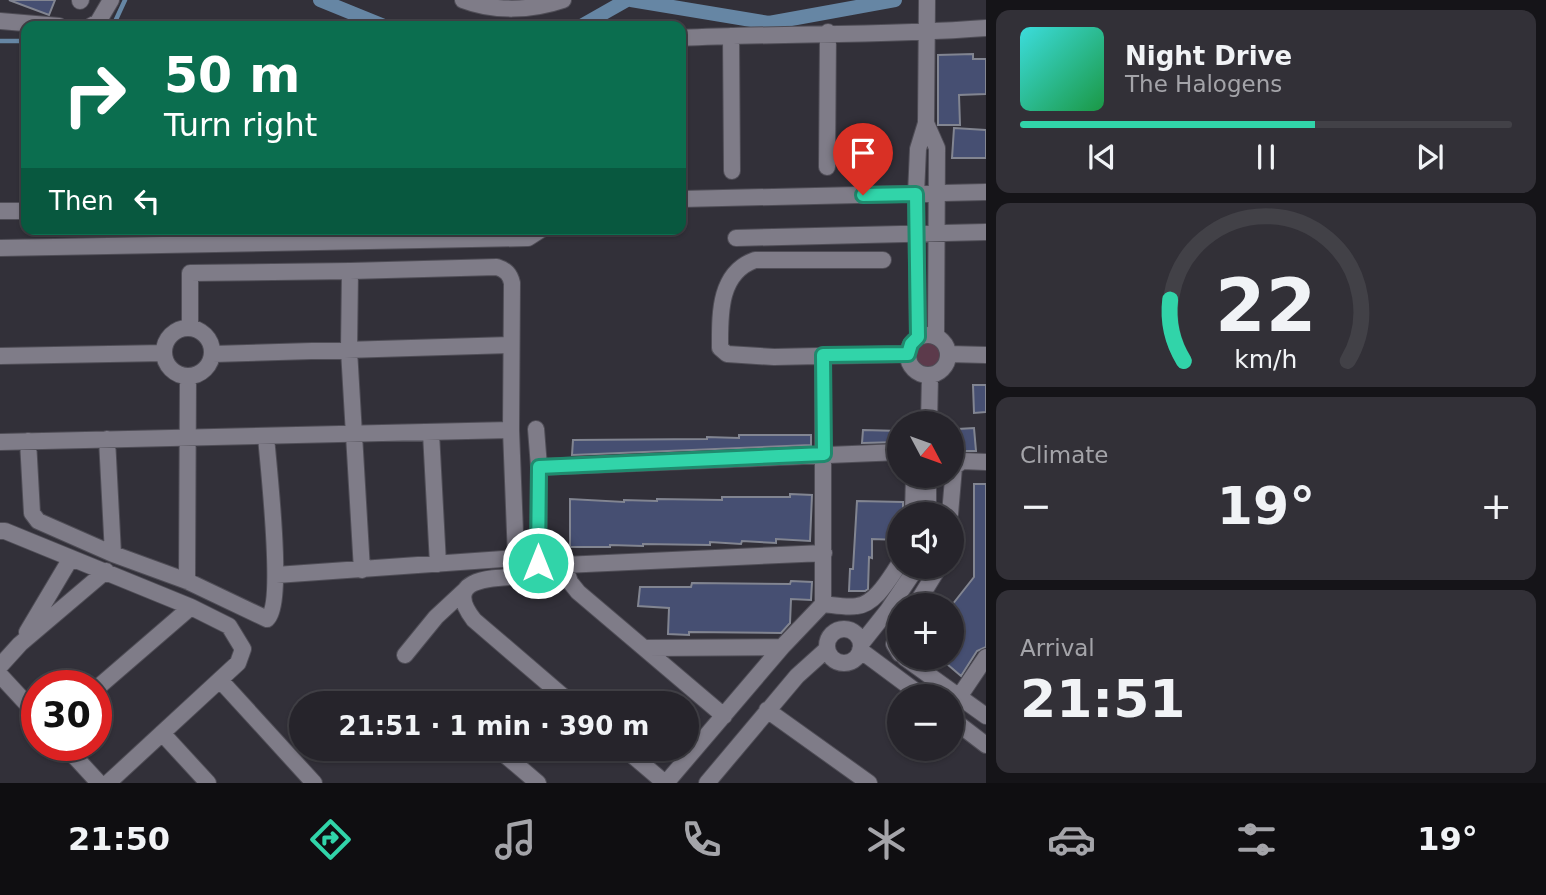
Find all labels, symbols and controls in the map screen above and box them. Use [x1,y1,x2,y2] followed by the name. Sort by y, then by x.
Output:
[1125,41,1292,71] text: Night Drive
[164,47,300,104] text: 50 m
[49,49,140,140] icon: right
[1125,71,1282,97] text: The Halogens
[164,106,317,144] text: Turn right
[833,123,893,195] pin
[844,134,882,172] icon: arrive
[1083,138,1121,176] icon: previous
[1247,138,1285,176] icon: pause
[1411,138,1449,176] icon: next
[128,182,166,220] icon: left
[49,186,114,216] text: Then
[1215,263,1317,348] text: 22
[1234,345,1298,374] text: km/h
[887,411,964,488] north arrow
[887,411,964,761] map controls
[1020,442,1109,468] text: Climate
[1217,476,1315,536] text: 19°
[1020,484,1052,528] text: −
[1480,484,1512,528] text: +
[887,502,964,579] button: sound
[501,526,575,600] position arrow
[887,593,964,670] button: +
[1020,635,1095,661] text: Arrival
[1020,669,1186,729] text: 21:51
[21,670,112,761] speed limit sign: 30
[887,684,964,761] button: −
[339,711,649,741] text: 21:51 · 1 min · 390 m
[306,815,355,864] icon: directions
[491,815,540,864] icon: music
[677,815,726,864] icon: phone
[862,815,911,864] icon: climate
[1047,815,1096,864] icon: car
[1232,815,1281,864] icon: filters
[68,820,170,858] text: 21:50
[1417,820,1478,858] text: 19°

